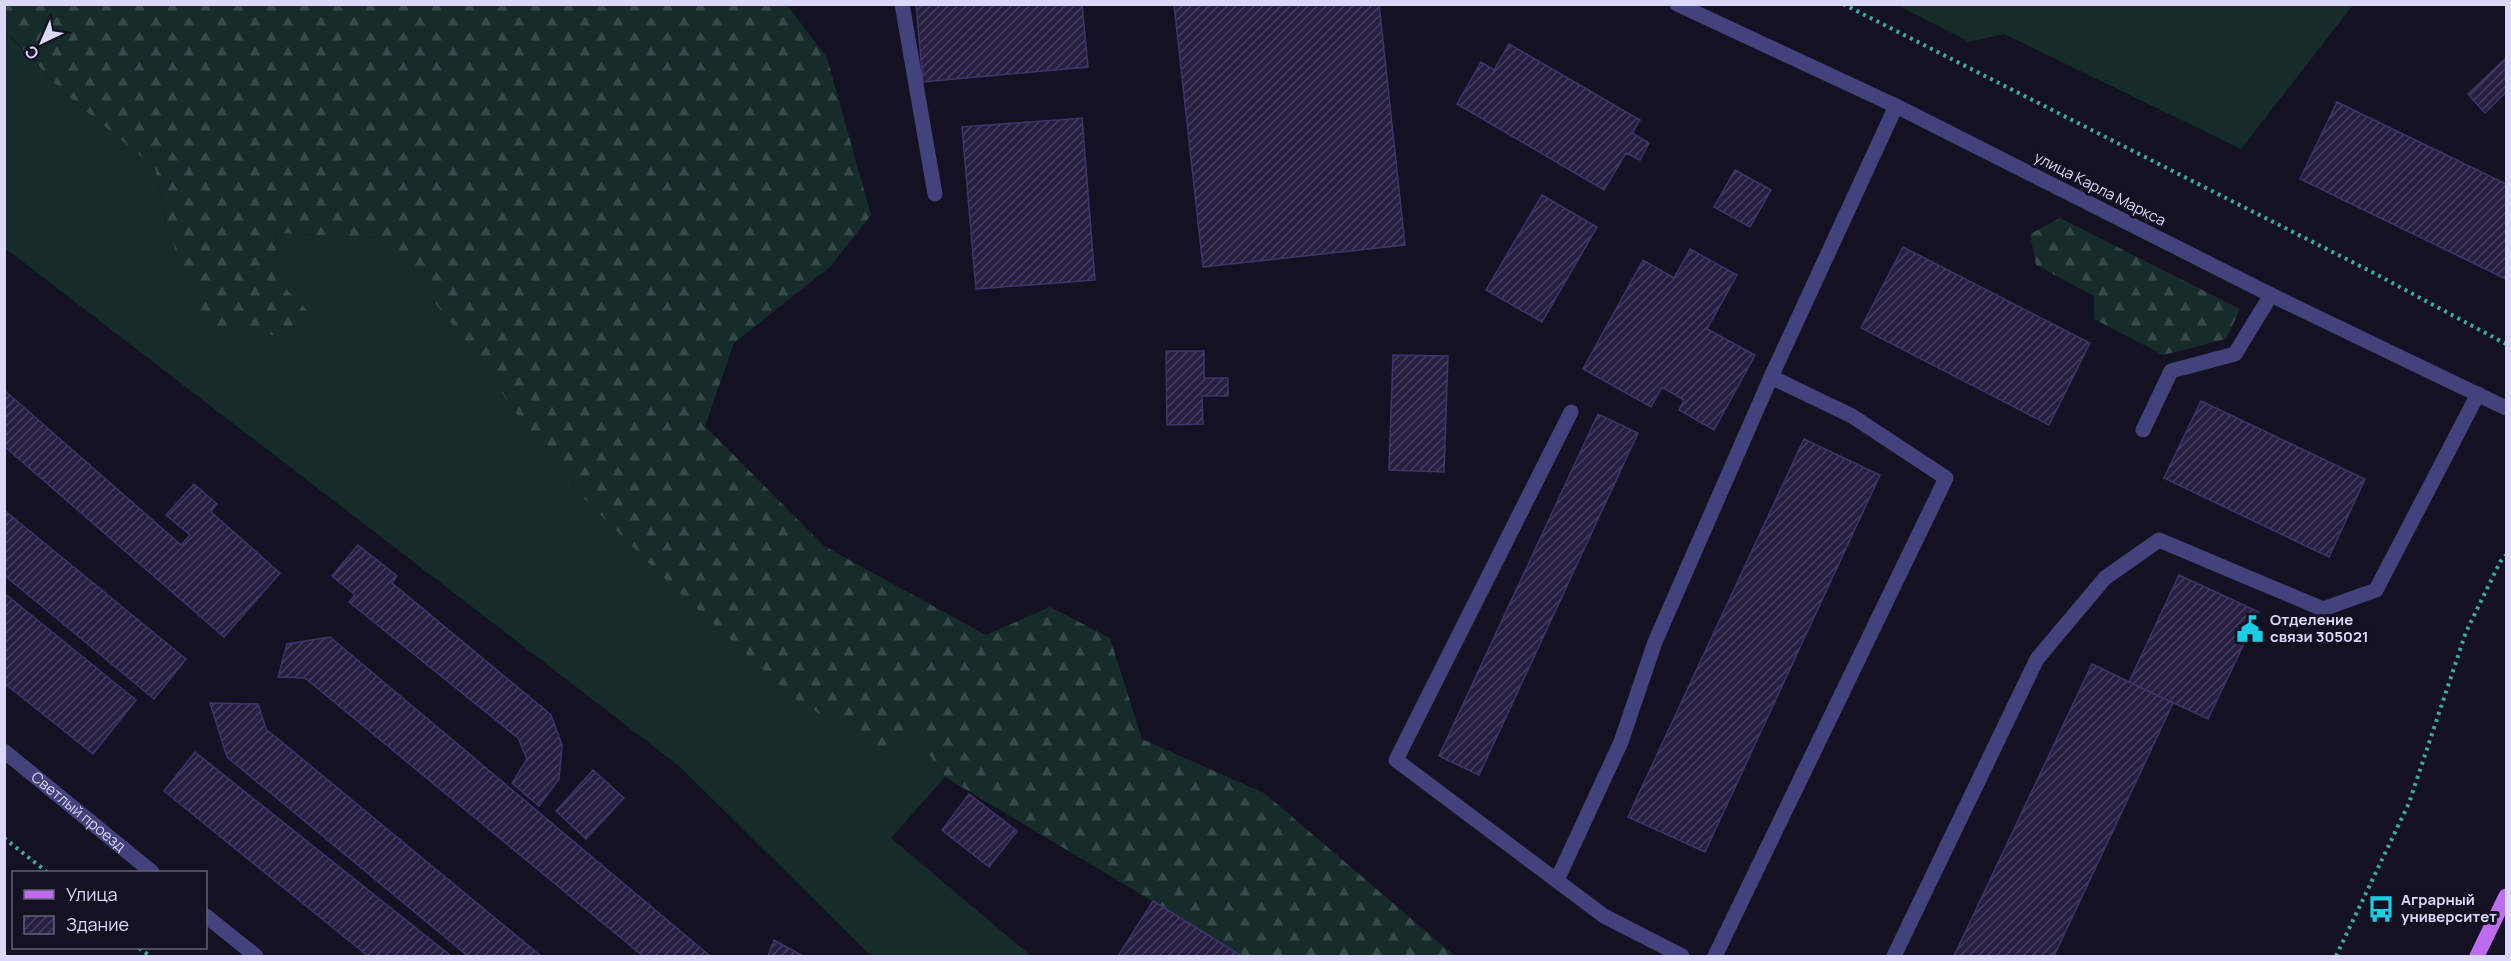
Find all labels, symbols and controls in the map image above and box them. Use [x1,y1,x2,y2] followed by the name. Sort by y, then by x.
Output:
[12,12,72,72] north arrow
[20,41,43,65] text: С
[2031,146,2170,231] street label: улица Карла Маркса
[2270,609,2368,647] place label: Отделение связи 305021
[2235,614,2265,644] public building icon: Отделение связи 305021
[27,766,130,856] street label: Светлый проезд
[12,871,207,949] legend
[66,882,118,906] text: Улица
[2401,889,2497,927] place label: Аграрный университет
[2366,894,2396,924] bus stop icon: Аграрный университет
[66,912,129,936] text: Здание

